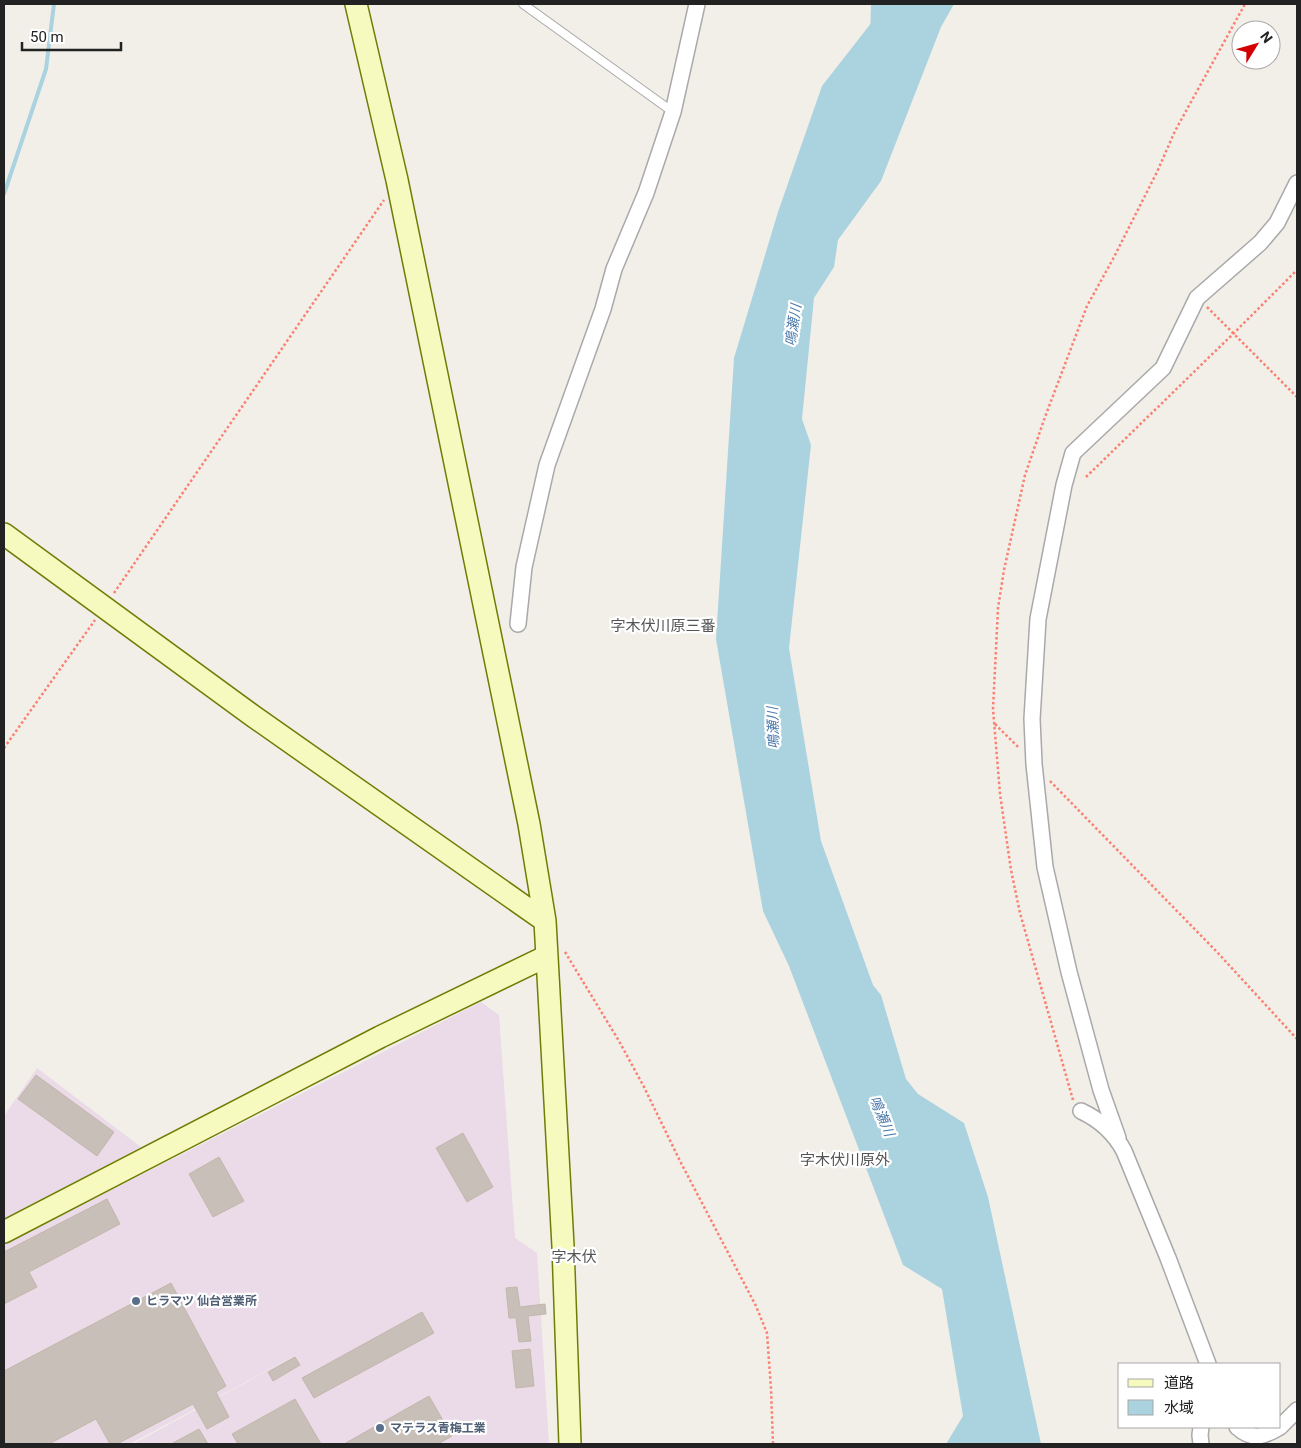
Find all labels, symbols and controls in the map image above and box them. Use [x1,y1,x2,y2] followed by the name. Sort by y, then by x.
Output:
[22,20,121,52] scale bar
[1231,20,1281,70] north arrow
[30,28,64,46] text: 50 m
[1257,28,1276,46] text: N
[782,301,804,347] water label: 鳴瀬川
[610,617,716,635] district label: 字木伏川原三番
[764,705,782,749] water label: 鳴瀬川
[866,1094,898,1140] water label: 鳴瀬川
[800,1151,890,1169] district label: 字木伏川原外
[551,1248,597,1266] district label: 字木伏
[146,1294,257,1308] place label: ヒラマツ 仙台営業所
[130,1295,142,1307] marker: ヒラマツ 仙台営業所
[1118,1363,1281,1428] legend
[1164,1374,1194,1392] text: 道路
[1164,1399,1194,1417] text: 水域
[390,1421,486,1435] place label: マテラス青梅工業
[374,1422,386,1434] marker: マテラス青梅工業

